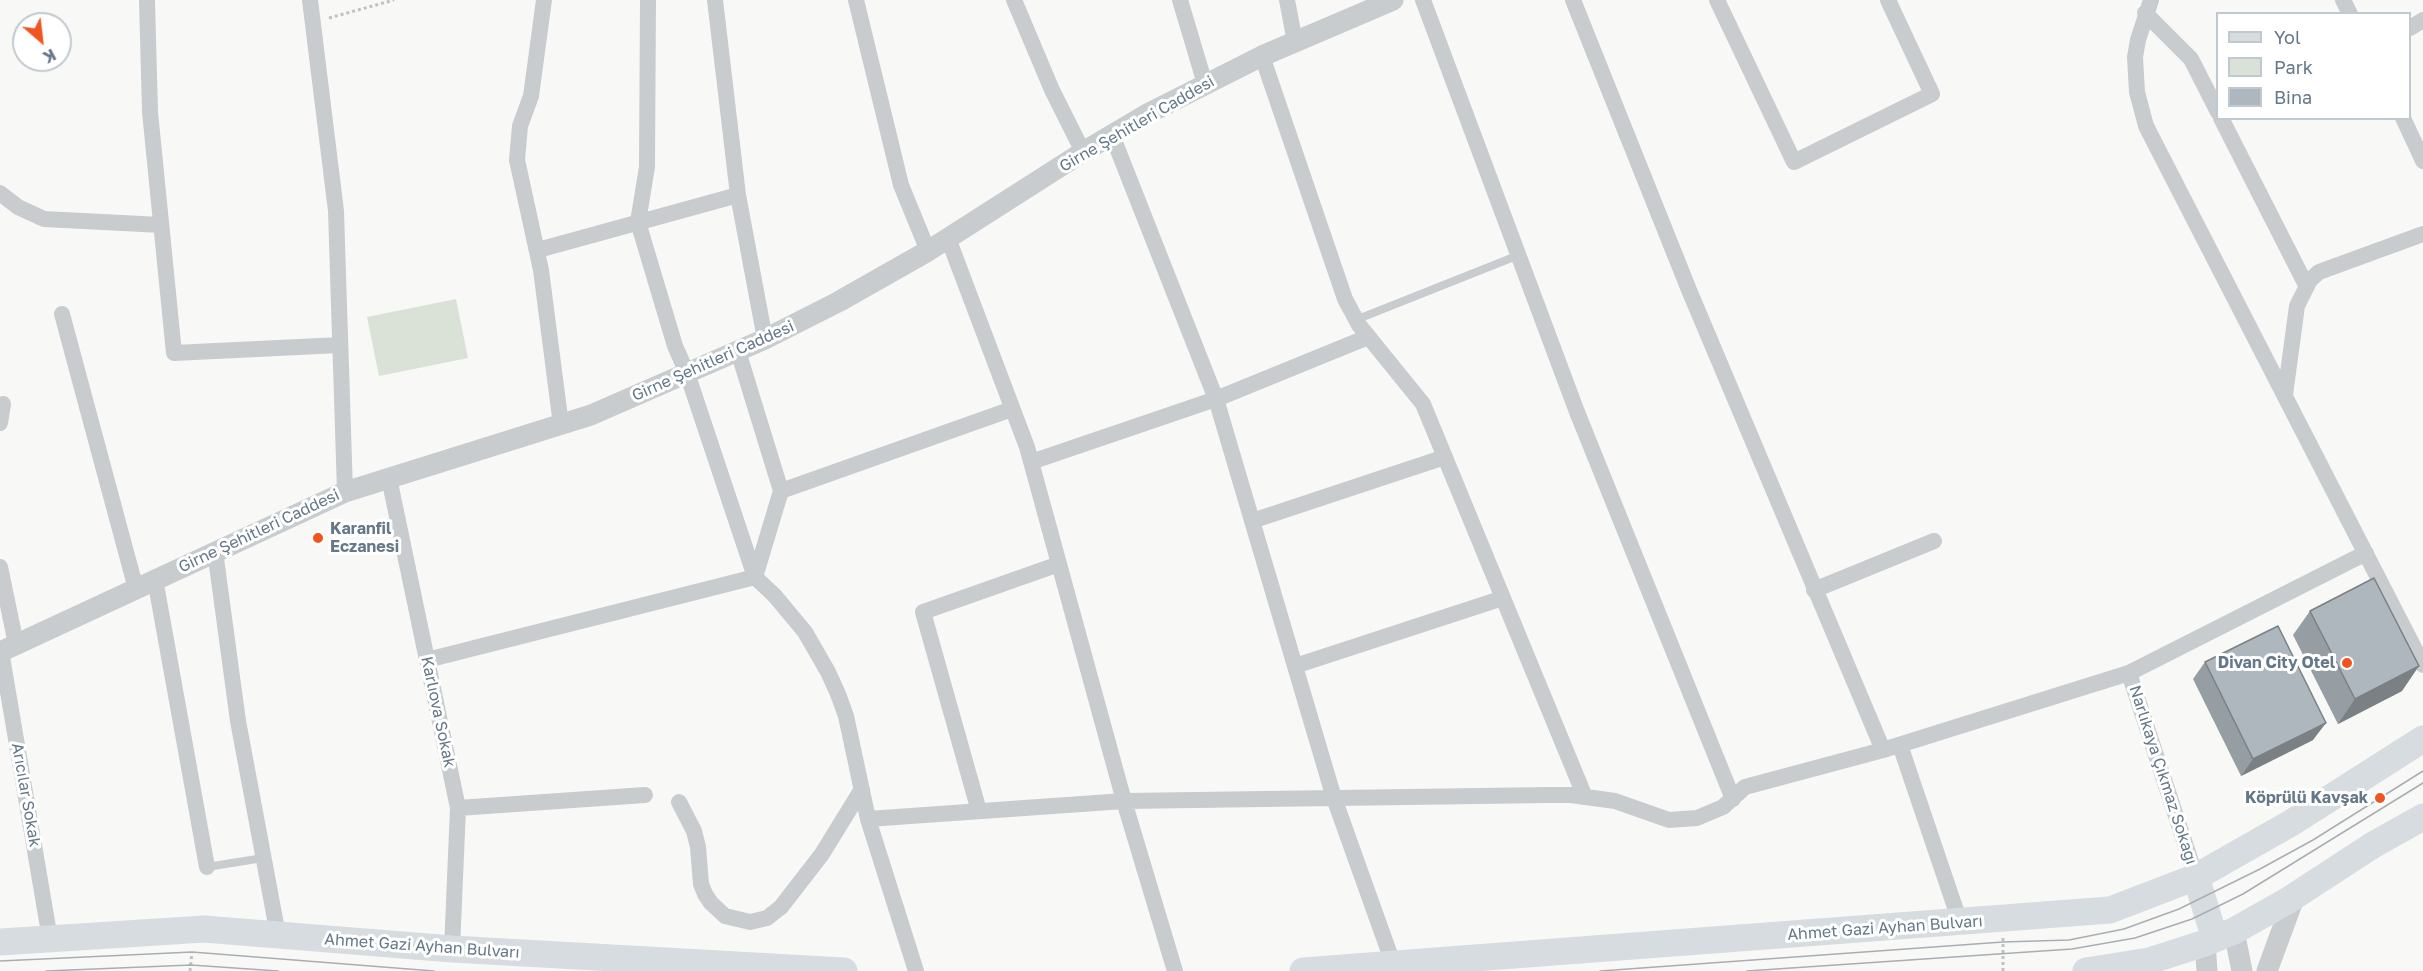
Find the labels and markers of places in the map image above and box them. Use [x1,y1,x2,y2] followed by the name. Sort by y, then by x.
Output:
[330,519,399,557] place label: Karanfil Eczanesi
[311,531,325,545] marker: Karanfil Eczanesi
[2218,653,2335,673] place label: Divan City Otel
[2340,656,2354,670] marker: Divan City Otel
[2245,788,2368,808] place label: Köprülü Kavşak
[2373,791,2387,805] marker: Köprülü Kavşak

